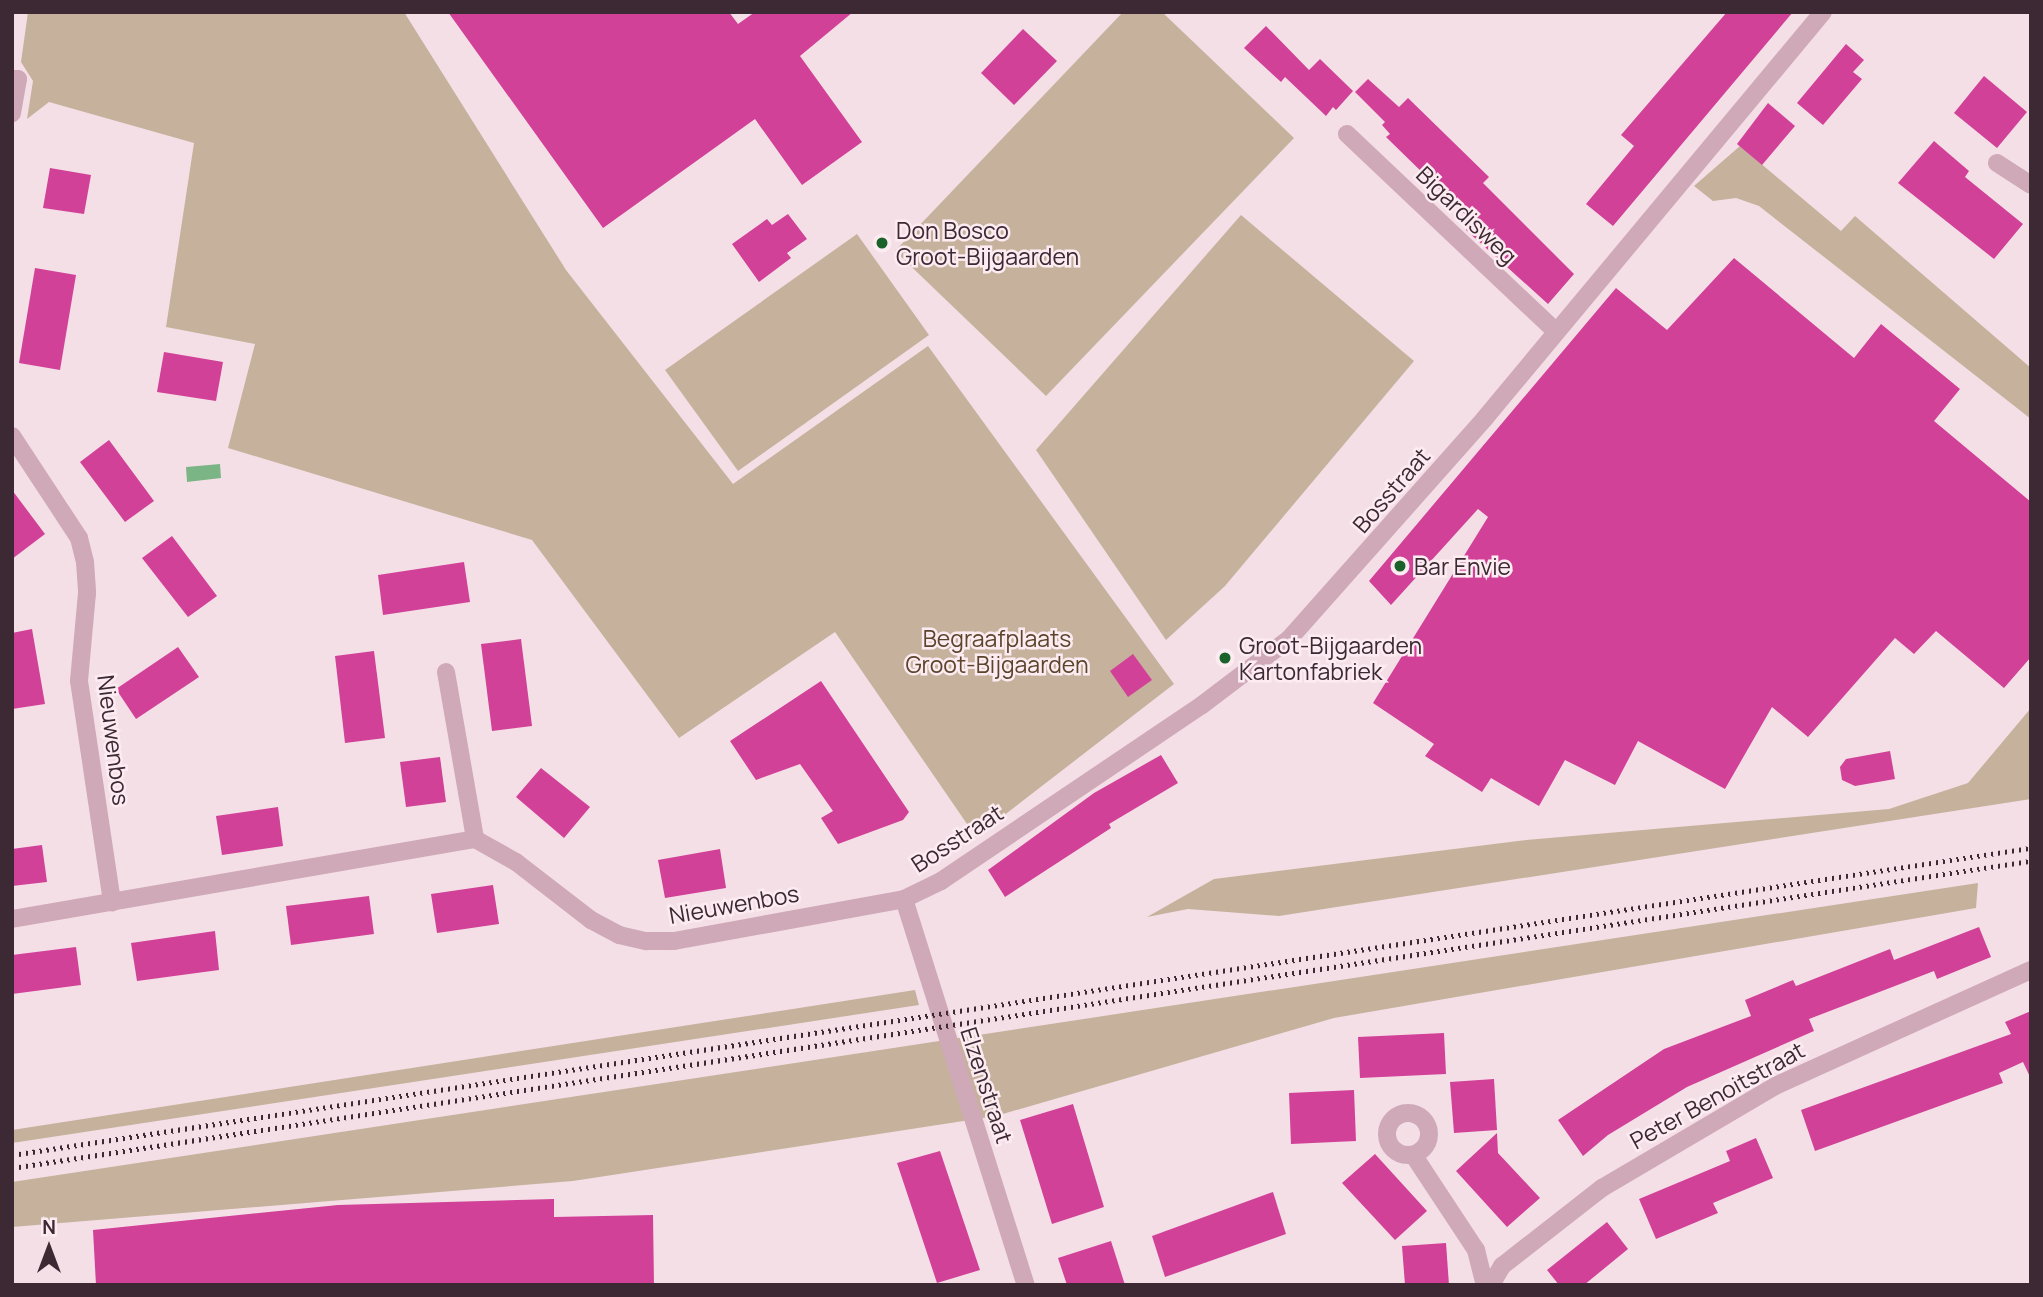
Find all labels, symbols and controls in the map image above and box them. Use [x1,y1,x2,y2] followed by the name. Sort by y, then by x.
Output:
[1411,160,1523,270] street label: Bigardisweg
[896,216,1079,270] place label: Don Bosco Groot-Bijgaarden
[874,235,890,251] marker: Don Bosco Groot-Bijgaarden
[1347,442,1435,538] street label: Bosstraat
[1414,552,1511,580] place label: Bar Envie
[1392,558,1408,574] marker: Bar Envie
[905,624,1089,678] park label: Begraafplaats Groot-Bijgaarden
[1239,631,1422,685] place label: Groot-Bijgaarden Kartonfabriek
[1217,650,1233,666] marker: Groot-Bijgaarden Kartonfabriek
[92,673,136,807] street label: Nieuwenbos
[906,798,1008,878] street label: Bosstraat
[667,879,801,929] street label: Nieuwenbos
[955,1023,1019,1147] street label: Elzenstraat
[1625,1036,1809,1154] street label: Peter Benoitstraat
[14,1213,84,1283] north arrow
[42,1214,56,1240] text: N

